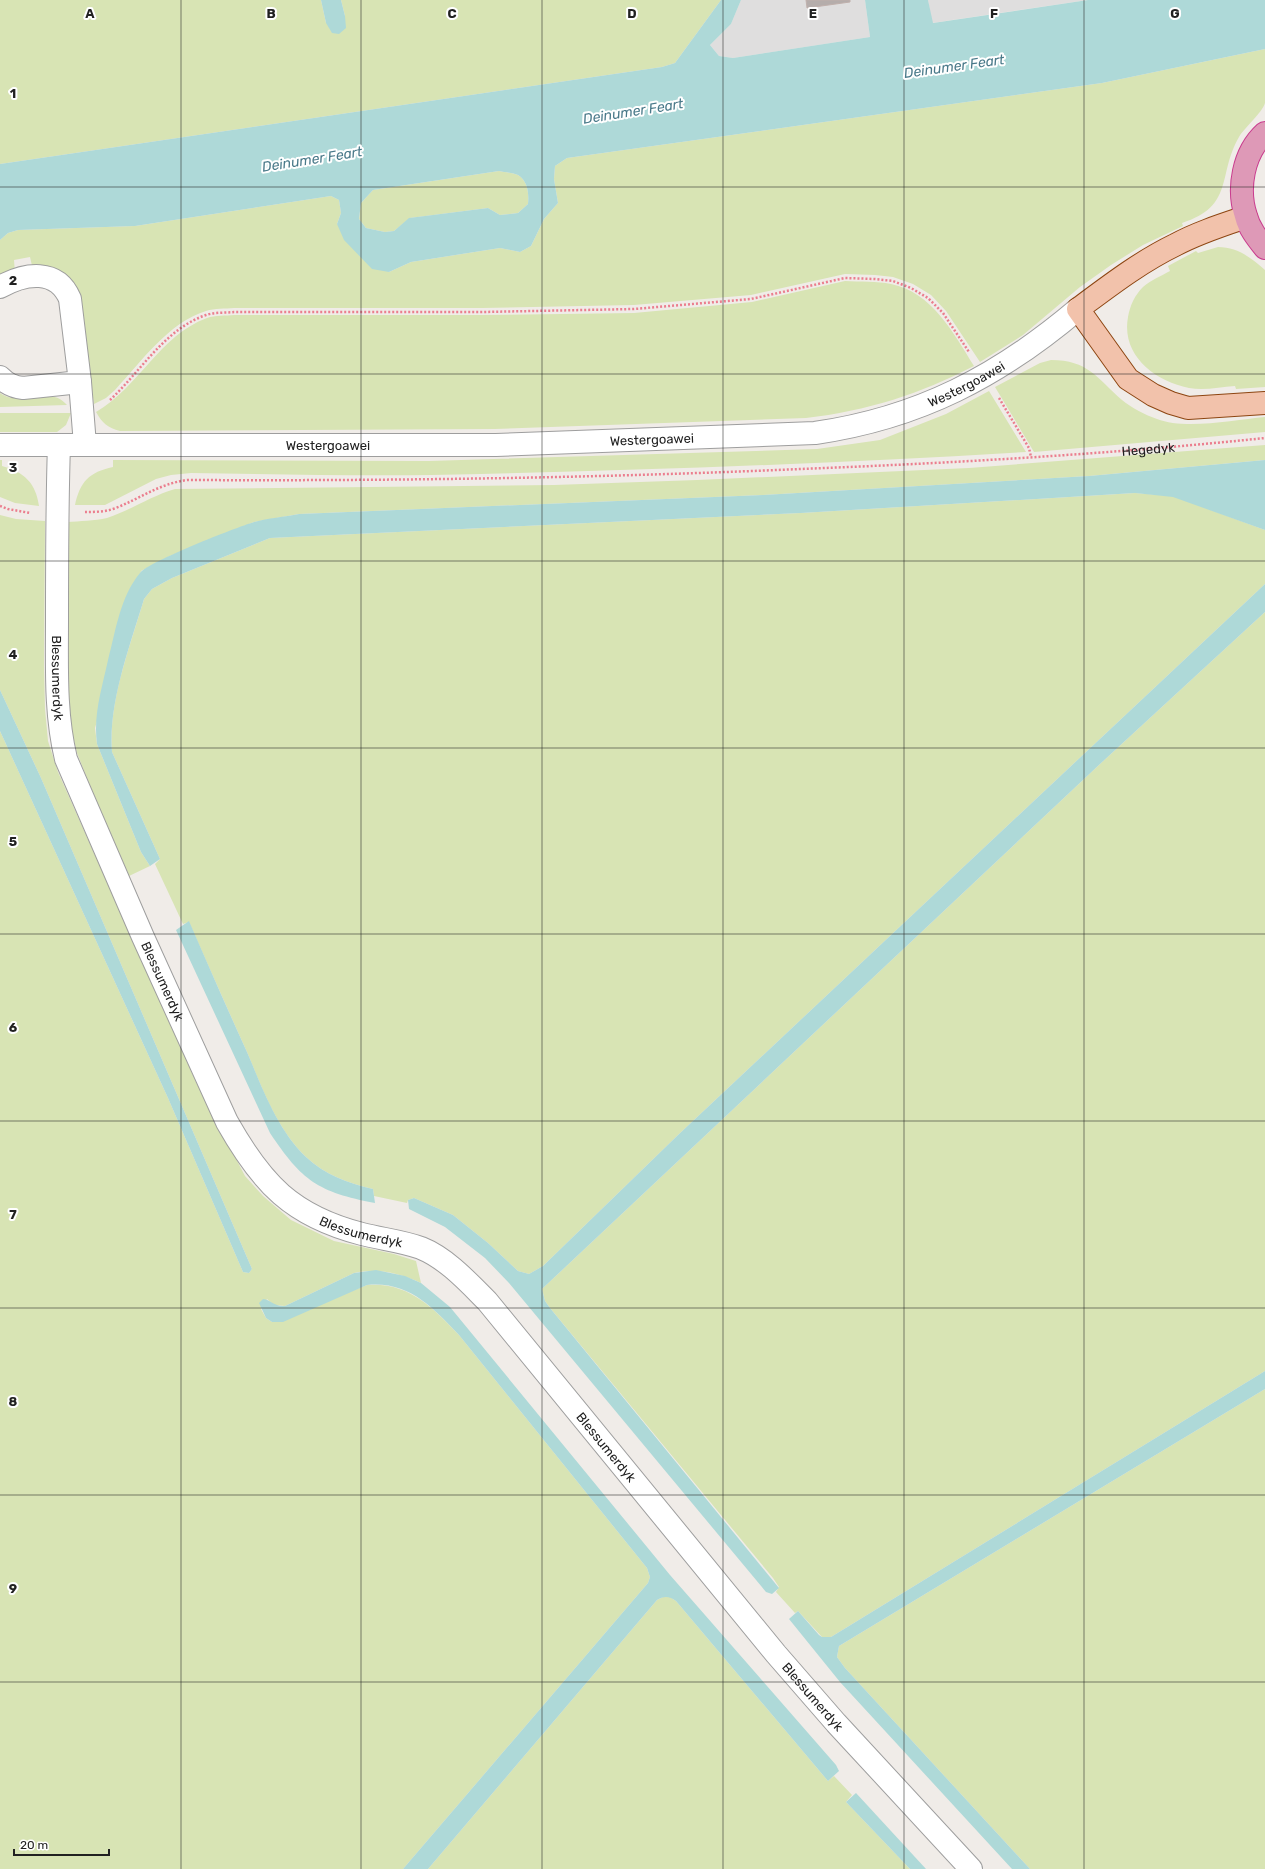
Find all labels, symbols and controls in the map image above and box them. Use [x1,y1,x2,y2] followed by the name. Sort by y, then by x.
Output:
[85,6,95,21] text: A
[266,6,276,21] text: B
[447,6,457,21] text: C
[627,6,637,21] text: D
[809,6,817,21] text: E
[990,6,998,21] text: F
[1170,6,1180,21] text: G
[903,51,1006,82] water label: Deinumer Feart
[10,86,16,101] text: 1
[582,95,685,128] water label: Deinumer Feart
[261,143,364,176] water label: Deinumer Feart
[9,273,17,288] text: 2
[926,358,1007,410] street label: Westergoawei
[609,431,694,449] street label: Westergoawei
[286,438,370,454] street label: Westergoawei
[1121,440,1176,459] street label: Hegedyk
[9,460,18,475] text: 3
[49,635,66,722] street label: Blessumerdyk
[9,647,18,662] text: 4
[9,834,17,849] text: 5
[138,939,187,1024] street label: Blessumerdyk
[9,1020,18,1035] text: 6
[9,1207,17,1222] text: 7
[317,1213,404,1250] street label: Blessumerdyk
[9,1394,18,1409] text: 8
[573,1409,639,1485] street label: Blessumerdyk
[9,1581,17,1596] text: 9
[779,1660,847,1734] street label: Blessumerdyk
[14,1831,109,1857] scale bar
[20,1838,48,1852] text: 20 m

